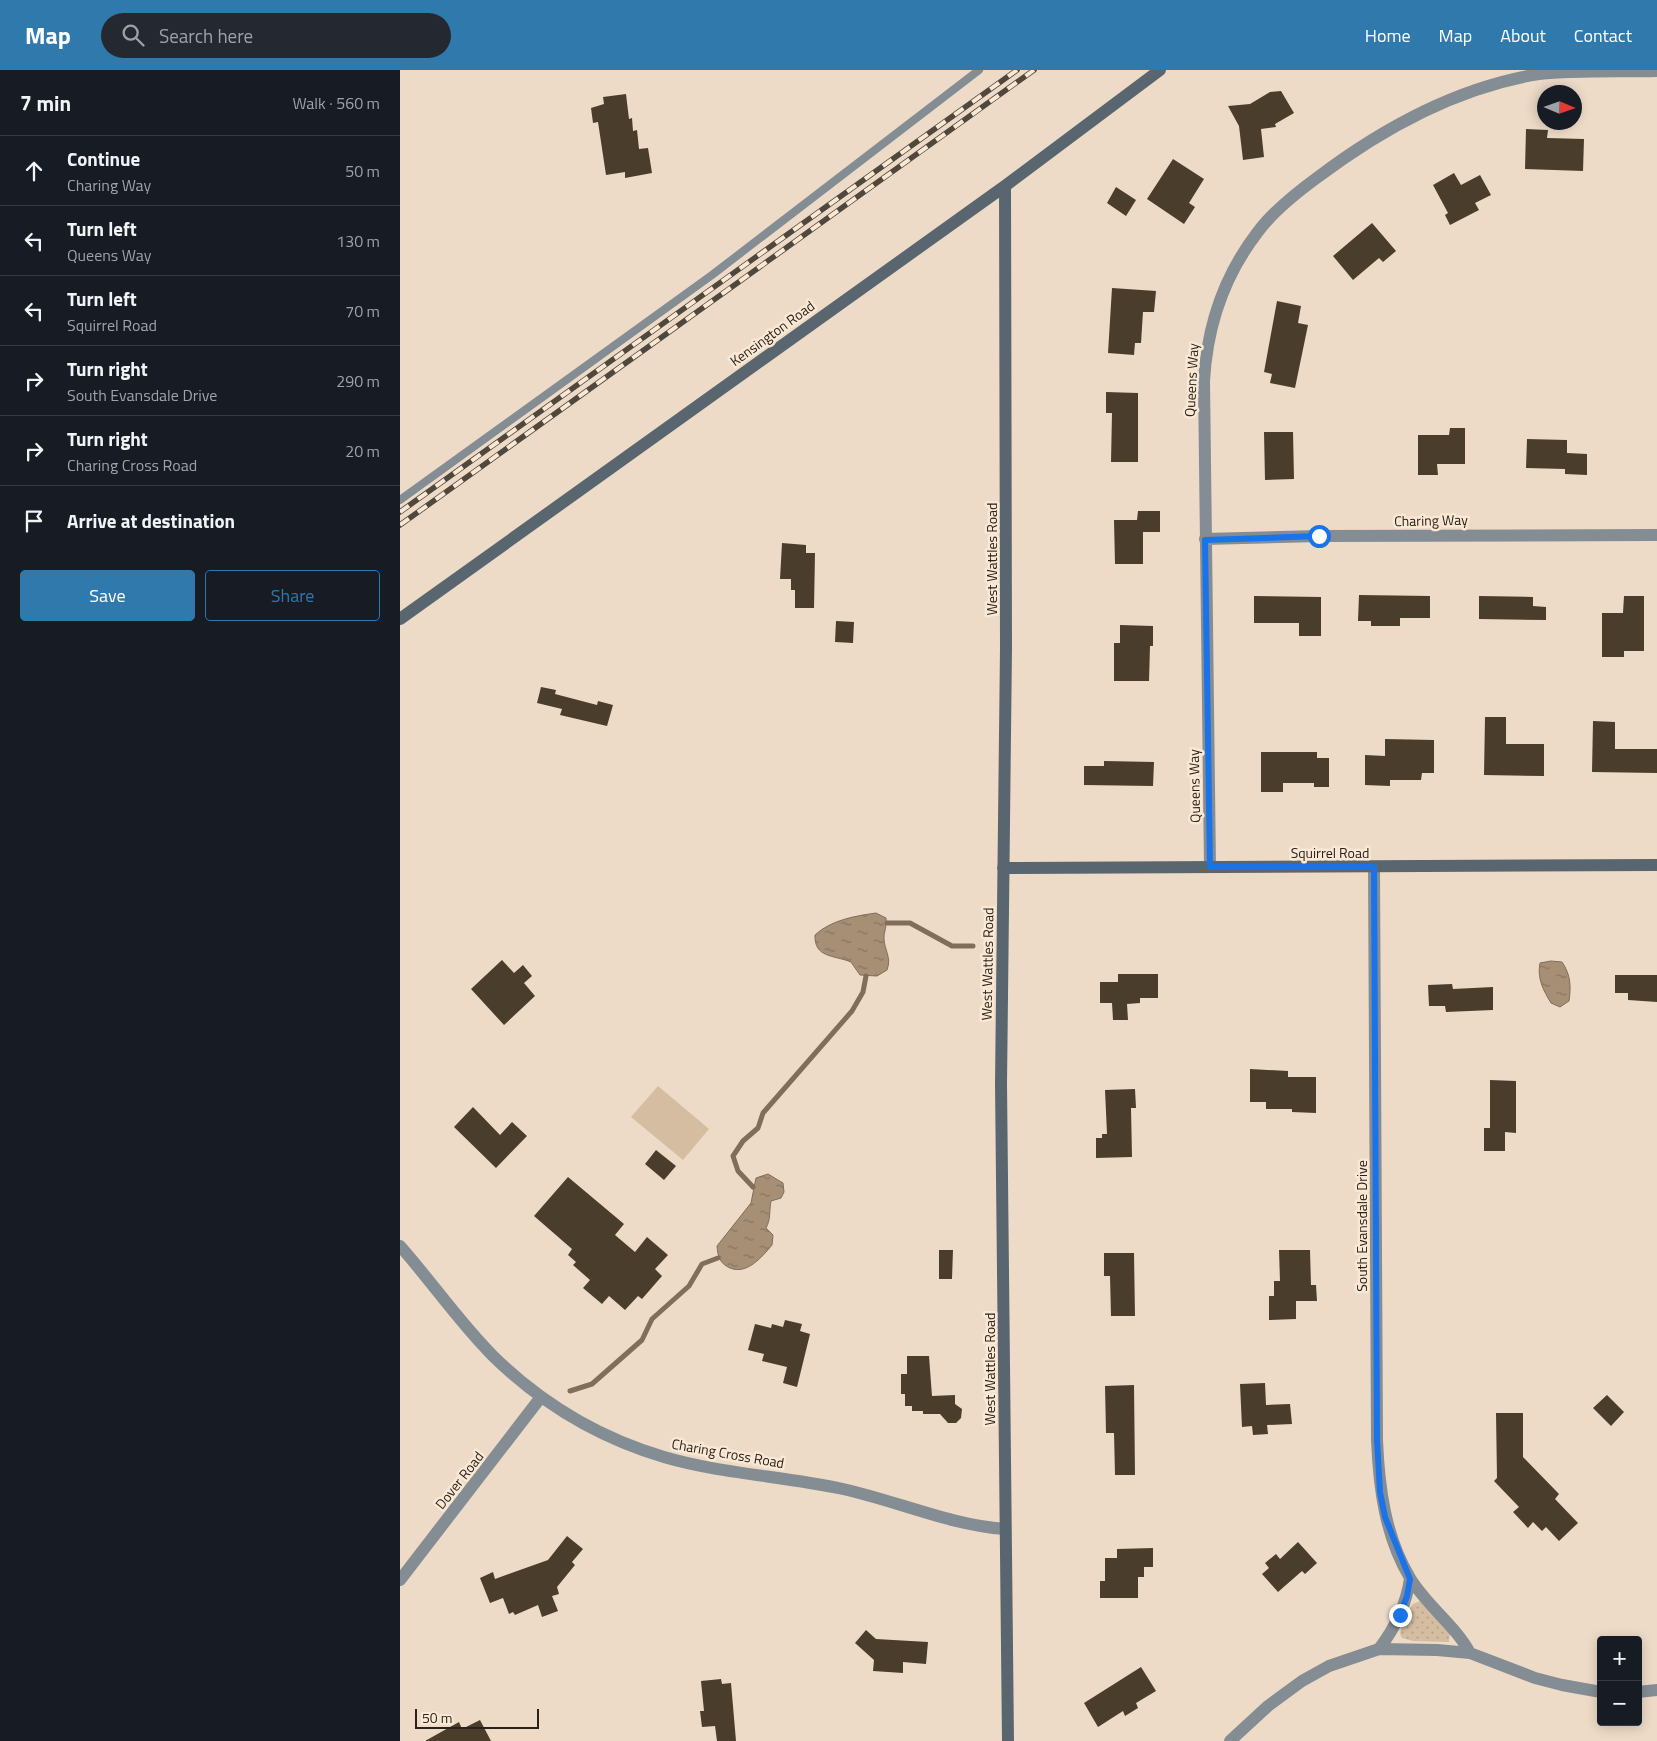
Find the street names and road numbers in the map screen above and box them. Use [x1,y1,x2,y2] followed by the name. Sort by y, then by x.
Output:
[725,295,819,371] street label: Kensington Road
[1179,342,1203,417] street label: Queens Way
[981,503,1002,615] street label: West Wattles Road
[1394,509,1468,531] street label: Charing Way
[1183,749,1205,823] street label: Queens Way
[1291,842,1369,863] street label: Squirrel Road
[976,907,998,1021] street label: West Wattles Road
[1351,1160,1372,1292] street label: South Evansdale Drive
[979,1313,1000,1425] street label: West Wattles Road
[670,1433,786,1473] street label: Charing Cross Road
[430,1447,488,1513] street label: Dover Road

